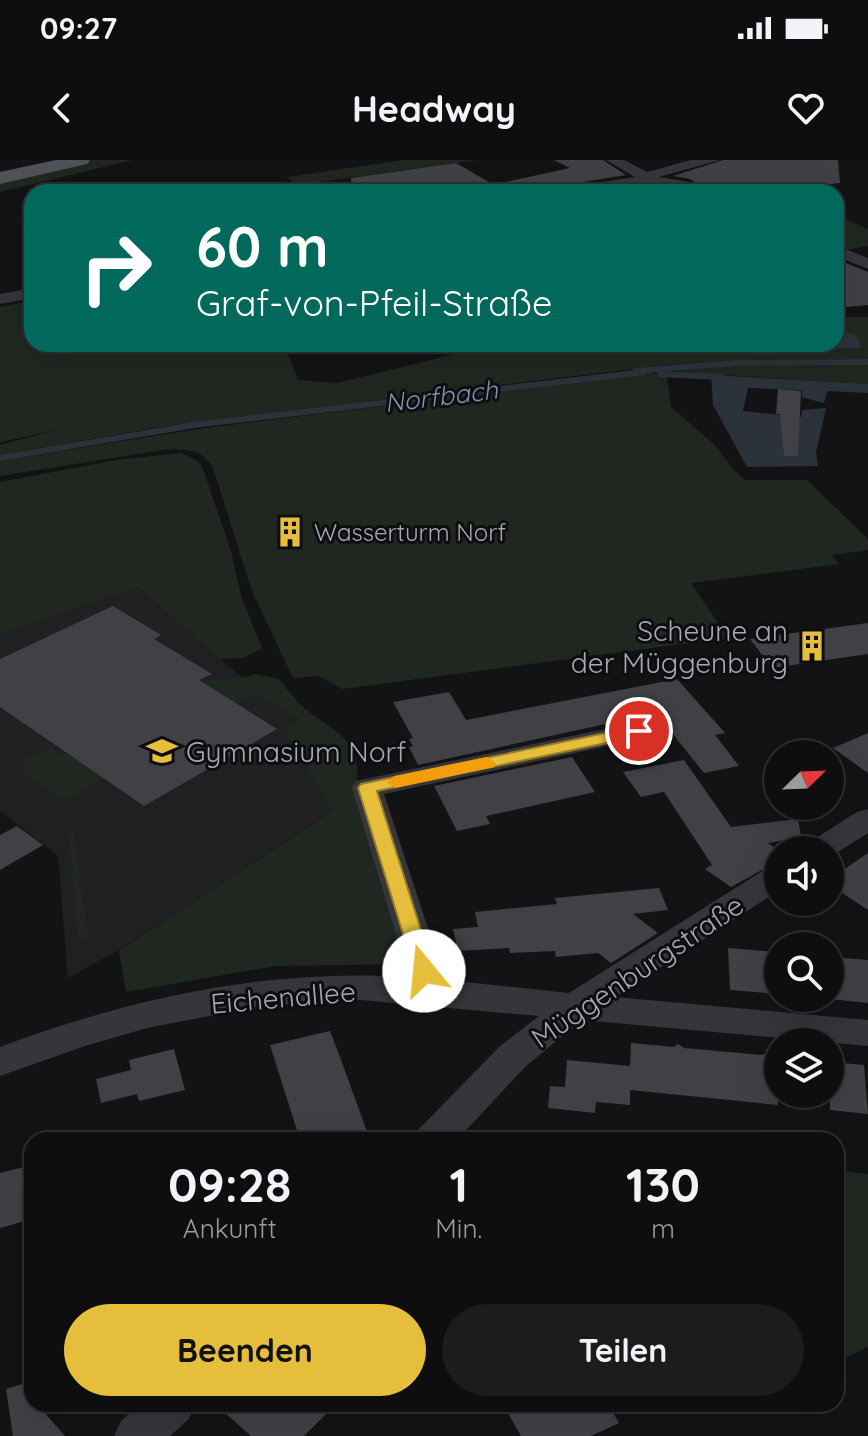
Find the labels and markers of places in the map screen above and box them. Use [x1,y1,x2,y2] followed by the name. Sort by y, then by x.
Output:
[273,515,307,549] building icon: Wasserturm Norf
[314,517,507,547] place label: Wasserturm Norf
[571,613,788,680] place label: Scheune an der Müggenburg
[795,629,829,663] building icon: Scheune an der Müggenburg
[605,697,673,765] pin
[145,734,179,768] school or university icon: Gymnasium Norf
[186,734,406,769] place label: Gymnasium Norf

